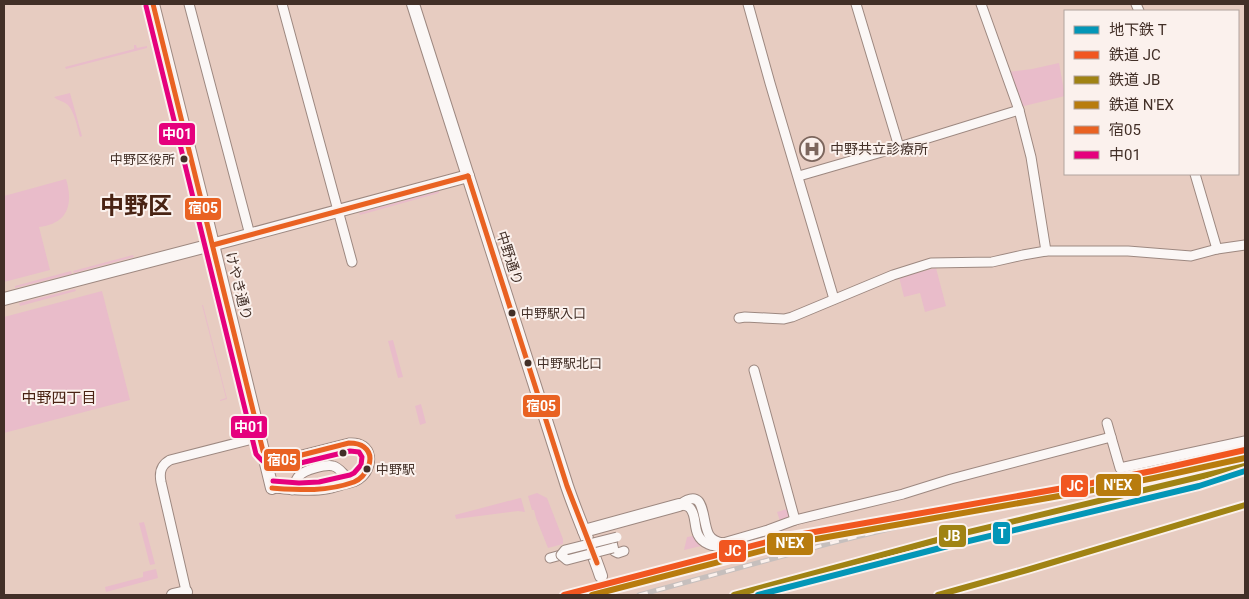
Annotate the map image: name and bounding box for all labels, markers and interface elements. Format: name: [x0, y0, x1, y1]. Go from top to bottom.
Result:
legend: [1064, 10, 1239, 175]
text: 地下鉄 T: [1109, 21, 1167, 39]
text: 鉄道 JC: [1109, 46, 1161, 64]
text: 鉄道 JB: [1109, 71, 1160, 89]
text: 鉄道 N'EX: [1109, 96, 1175, 114]
text: 宿05: [1109, 121, 1141, 139]
line badge: 中01: [158, 122, 196, 146]
text: 中01: [162, 126, 192, 142]
hospital icon: 中野共立診療所: [799, 136, 825, 162]
place label: 中野共立診療所: [830, 141, 928, 157]
text: 中01: [1109, 146, 1141, 164]
place label: 中野区役所: [110, 152, 175, 167]
marker: 中野区役所: [179, 154, 189, 164]
district label: 中野区: [100, 192, 172, 220]
line badge: 宿05: [184, 197, 222, 221]
text: 宿05: [188, 200, 218, 216]
street label: 中野通り: [494, 229, 526, 287]
street label: けやき通り: [223, 250, 255, 322]
place label: 中野駅入口: [521, 306, 586, 321]
marker: 中野駅入口: [507, 308, 517, 318]
place label: 中野駅北口: [537, 356, 602, 371]
marker: 中野駅北口: [523, 358, 533, 368]
district label: 中野四丁目: [21, 389, 97, 407]
line badge: 宿05: [522, 394, 561, 418]
text: 宿05: [526, 398, 556, 414]
line badge: 中01: [230, 415, 268, 439]
text: 中01: [234, 419, 264, 435]
line badge: 宿05: [263, 448, 301, 472]
unlabelled marker: [338, 448, 348, 458]
text: 宿05: [267, 452, 297, 468]
place label: 中野駅: [376, 462, 415, 477]
marker: 中野駅: [362, 464, 372, 474]
line badge: N'EX: [1095, 473, 1142, 497]
line badge: JC: [1060, 474, 1089, 498]
text: N'EX: [1104, 477, 1133, 493]
text: JC: [1067, 478, 1083, 494]
line badge: T: [992, 521, 1011, 545]
line badge: JB: [938, 524, 967, 548]
text: T: [998, 525, 1007, 541]
text: JB: [944, 528, 960, 544]
line badge: N'EX: [766, 532, 814, 556]
text: N'EX: [776, 535, 805, 551]
line badge: JC: [718, 539, 747, 563]
text: JC: [725, 543, 741, 559]

